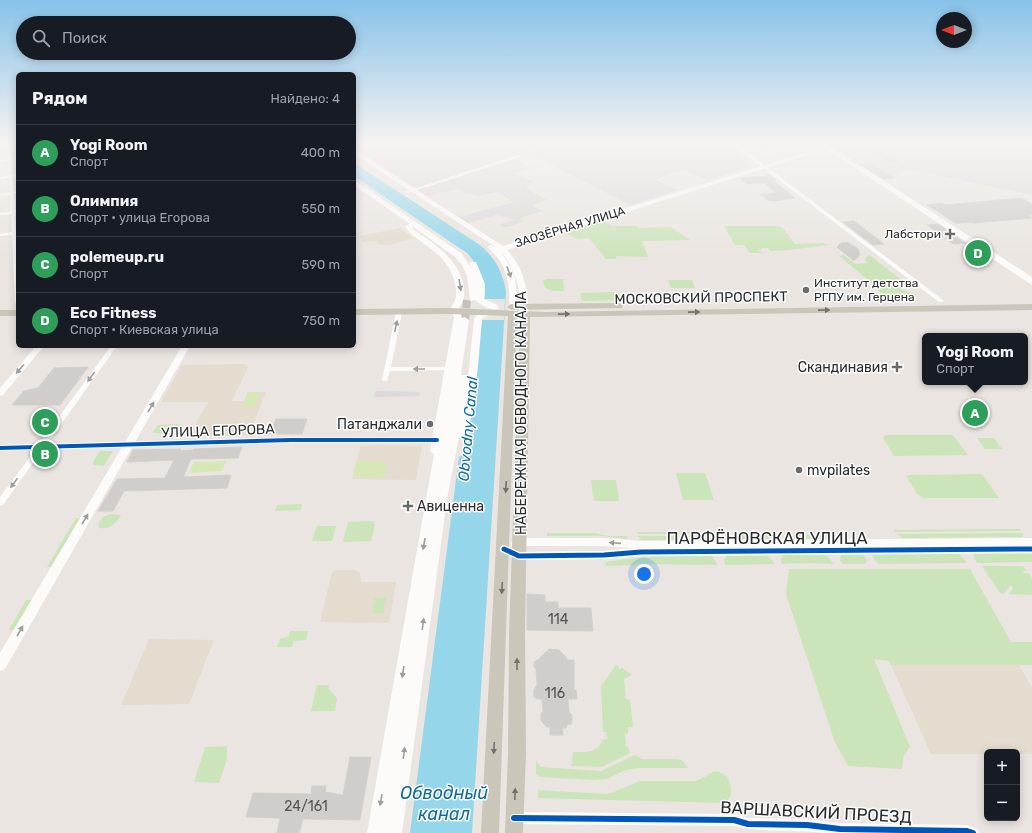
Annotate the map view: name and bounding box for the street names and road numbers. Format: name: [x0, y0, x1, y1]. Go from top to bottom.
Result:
street label: ЗАОЗЁРНАЯ УЛИЦА: [513, 204, 627, 250]
street label: МОСКОВСКИЙ ПРОСПЕКТ: [614, 287, 788, 308]
street label: НАБЕРЕЖНАЯ ОБВОДНОГО КАНАЛА: [513, 290, 530, 535]
street label: УЛИЦА ЕГОРОВА: [161, 421, 276, 441]
street label: ПАРФЁНОВСКАЯ УЛИЦА: [666, 528, 868, 548]
street label: ВАРШАВСКИЙ ПРОЕЗД: [720, 797, 912, 827]

